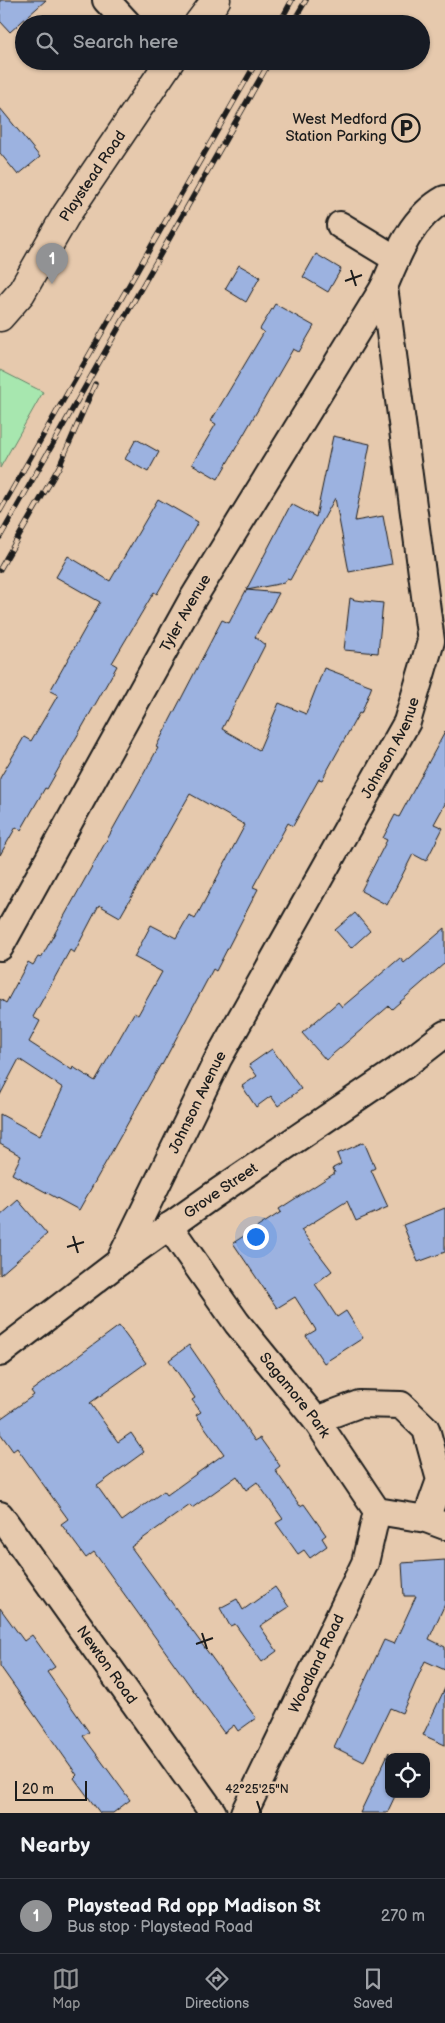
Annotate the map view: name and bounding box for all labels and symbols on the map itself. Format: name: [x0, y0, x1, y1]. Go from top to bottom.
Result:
place label: West Medford Station Parking: [285, 110, 387, 146]
parking icon: West Medford Station Parking: [391, 113, 421, 143]
street label: Playstead Road: [55, 127, 130, 225]
pin: 1: [36, 243, 68, 284]
street label: Tyler Avenue: [156, 570, 215, 655]
street label: Johnson Avenue: [357, 695, 423, 802]
street label: Johnson Avenue: [164, 1047, 230, 1156]
street label: Grove Street: [180, 1158, 262, 1223]
your location: [243, 1224, 269, 1250]
street label: Sagamore Park: [255, 1348, 335, 1442]
street label: Woodland Road: [284, 1611, 348, 1716]
street label: Newton Road: [73, 1622, 141, 1708]
scale bar: [15, 1778, 88, 1801]
text: 42°25'25"N: [225, 1782, 289, 1797]

